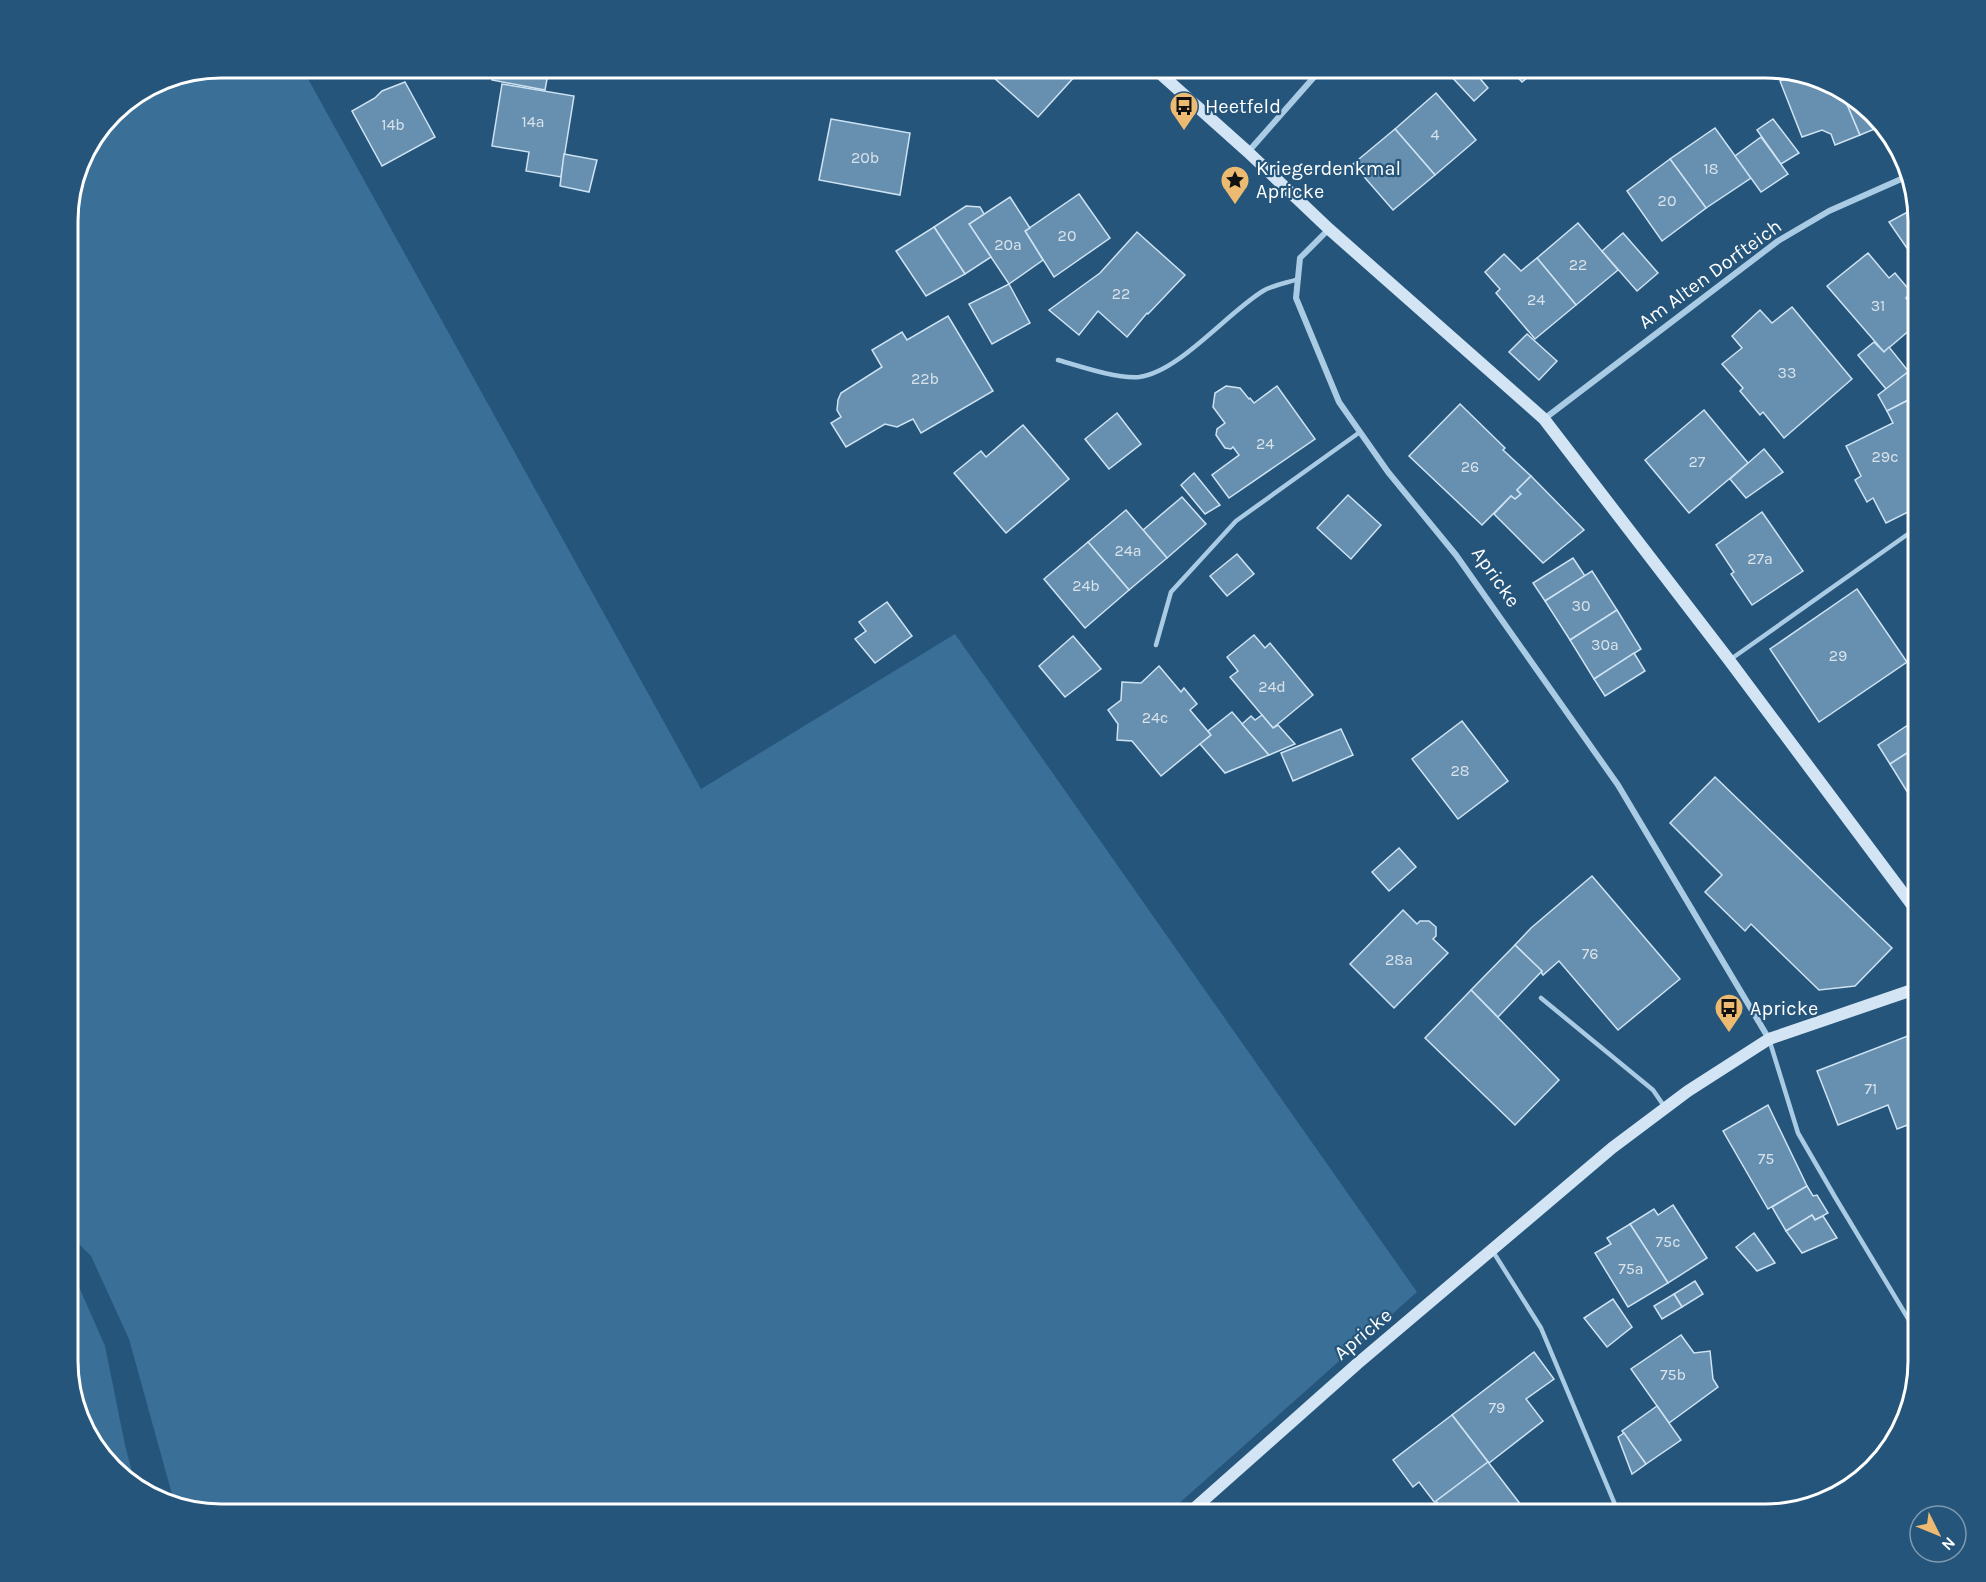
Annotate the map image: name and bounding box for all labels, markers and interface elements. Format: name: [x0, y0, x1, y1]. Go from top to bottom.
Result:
bus stop icon: Heetfeld: [1168, 90, 1200, 132]
place label: Heetfeld: [1205, 95, 1281, 118]
house number: 14a: [521, 112, 545, 131]
house number: 14b: [381, 115, 405, 134]
house number: 4: [1431, 125, 1440, 144]
house number: 20b: [851, 148, 879, 167]
place label: Kriegerdenkmal Apricke: [1256, 157, 1401, 203]
house number: 18: [1703, 159, 1719, 178]
place icon: Kriegerdenkmal Apricke: [1219, 164, 1251, 206]
house number: 20: [1658, 191, 1676, 210]
street label: Am Alten Dorfteich: [1634, 214, 1786, 334]
house number: 20: [1058, 226, 1076, 245]
house number: 20a: [994, 235, 1022, 254]
house number: 22: [1569, 255, 1587, 274]
house number: 22: [1112, 284, 1130, 303]
house number: 24: [1527, 290, 1545, 309]
house number: 31: [1871, 296, 1885, 315]
house number: 33: [1778, 363, 1796, 382]
house number: 22b: [911, 369, 939, 388]
house number: 24: [1256, 434, 1274, 453]
house number: 29c: [1872, 447, 1898, 466]
house number: 27: [1689, 452, 1706, 471]
house number: 26: [1461, 457, 1479, 476]
house number: 24a: [1114, 541, 1142, 560]
street label: Apricke: [1467, 542, 1525, 612]
house number: 27a: [1747, 549, 1773, 568]
house number: 24b: [1072, 576, 1100, 595]
house number: 30: [1572, 596, 1590, 615]
house number: 30a: [1591, 635, 1619, 654]
house number: 29: [1829, 646, 1847, 665]
house number: 24d: [1258, 677, 1286, 696]
house number: 24c: [1142, 708, 1168, 727]
house number: 28: [1450, 761, 1470, 780]
house number: 76: [1582, 944, 1598, 963]
house number: 28a: [1385, 950, 1413, 969]
bus stop icon: Apricke: [1713, 992, 1745, 1034]
place label: Apricke: [1750, 997, 1818, 1020]
house number: 71: [1865, 1079, 1877, 1098]
house number: 75: [1758, 1149, 1774, 1168]
house number: 75c: [1656, 1232, 1680, 1251]
house number: 75a: [1618, 1259, 1644, 1278]
street label: Apricke: [1329, 1303, 1397, 1365]
house number: 75b: [1660, 1365, 1686, 1384]
house number: 79: [1489, 1398, 1505, 1417]
north arrow: [1908, 1504, 1968, 1564]
text: N: [1938, 1533, 1959, 1555]

